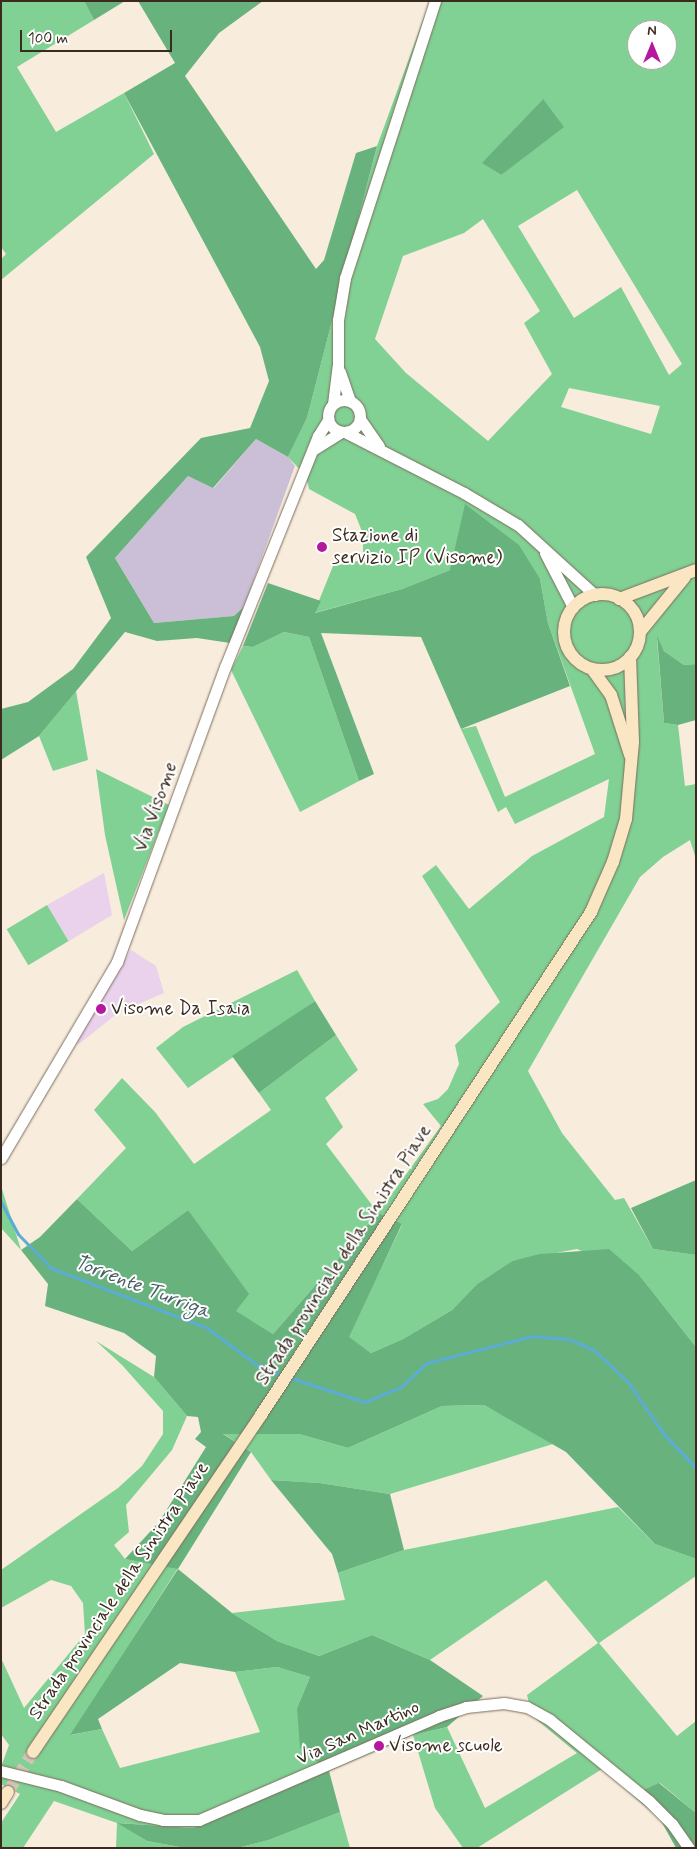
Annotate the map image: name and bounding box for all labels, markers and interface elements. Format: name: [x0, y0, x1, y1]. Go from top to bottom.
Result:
scale bar: [22, 20, 175, 52]
north arrow: [627, 20, 677, 70]
text: N: [647, 22, 657, 40]
text: 100 m: [28, 29, 68, 49]
place label: Stazione di servizio IP (Visome): [332, 525, 501, 569]
marker: Stazione di servizio IP (Visome): [316, 541, 328, 553]
street label: Via Visome: [129, 759, 183, 855]
place label: Visome Da Isaia: [111, 998, 249, 1020]
marker: Visome Da Isaia: [95, 1003, 107, 1015]
street label: Strada provinciale della Sinistra Piave: [253, 1124, 435, 1386]
water label: Torrente Turriga: [73, 1251, 211, 1323]
street label: Strada provinciale della Sinistra Piave: [26, 1461, 212, 1721]
street label: Via San Martino: [293, 1696, 423, 1770]
place label: Visome scuole: [389, 1735, 503, 1757]
marker: Visome scuole: [373, 1740, 385, 1752]

